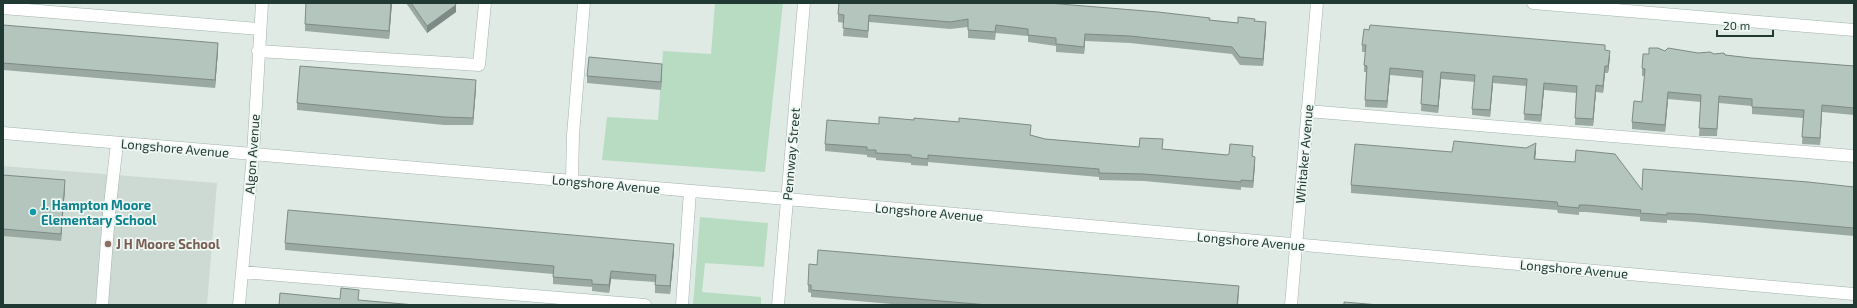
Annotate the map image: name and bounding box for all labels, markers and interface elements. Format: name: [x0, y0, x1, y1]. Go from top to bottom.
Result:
scale bar: [1717, 12, 1773, 38]
text: 20 m: [1723, 18, 1750, 32]
street label: Whitaker Avenue: [1292, 104, 1316, 204]
street label: Pennway Street: [779, 107, 803, 201]
street label: Algon Avenue: [241, 113, 263, 195]
street label: Longshore Avenue: [120, 135, 230, 161]
street label: Longshore Avenue: [551, 171, 661, 197]
place label: J. Hampton Moore Elementary School: [41, 197, 157, 228]
street label: Longshore Avenue: [874, 199, 984, 225]
marker: J. Hampton Moore Elementary School: [28, 207, 38, 217]
street label: Longshore Avenue: [1196, 228, 1306, 254]
place label: J H Moore School: [116, 236, 221, 252]
marker: J H Moore School: [103, 239, 113, 249]
street label: Longshore Avenue: [1519, 256, 1629, 282]

